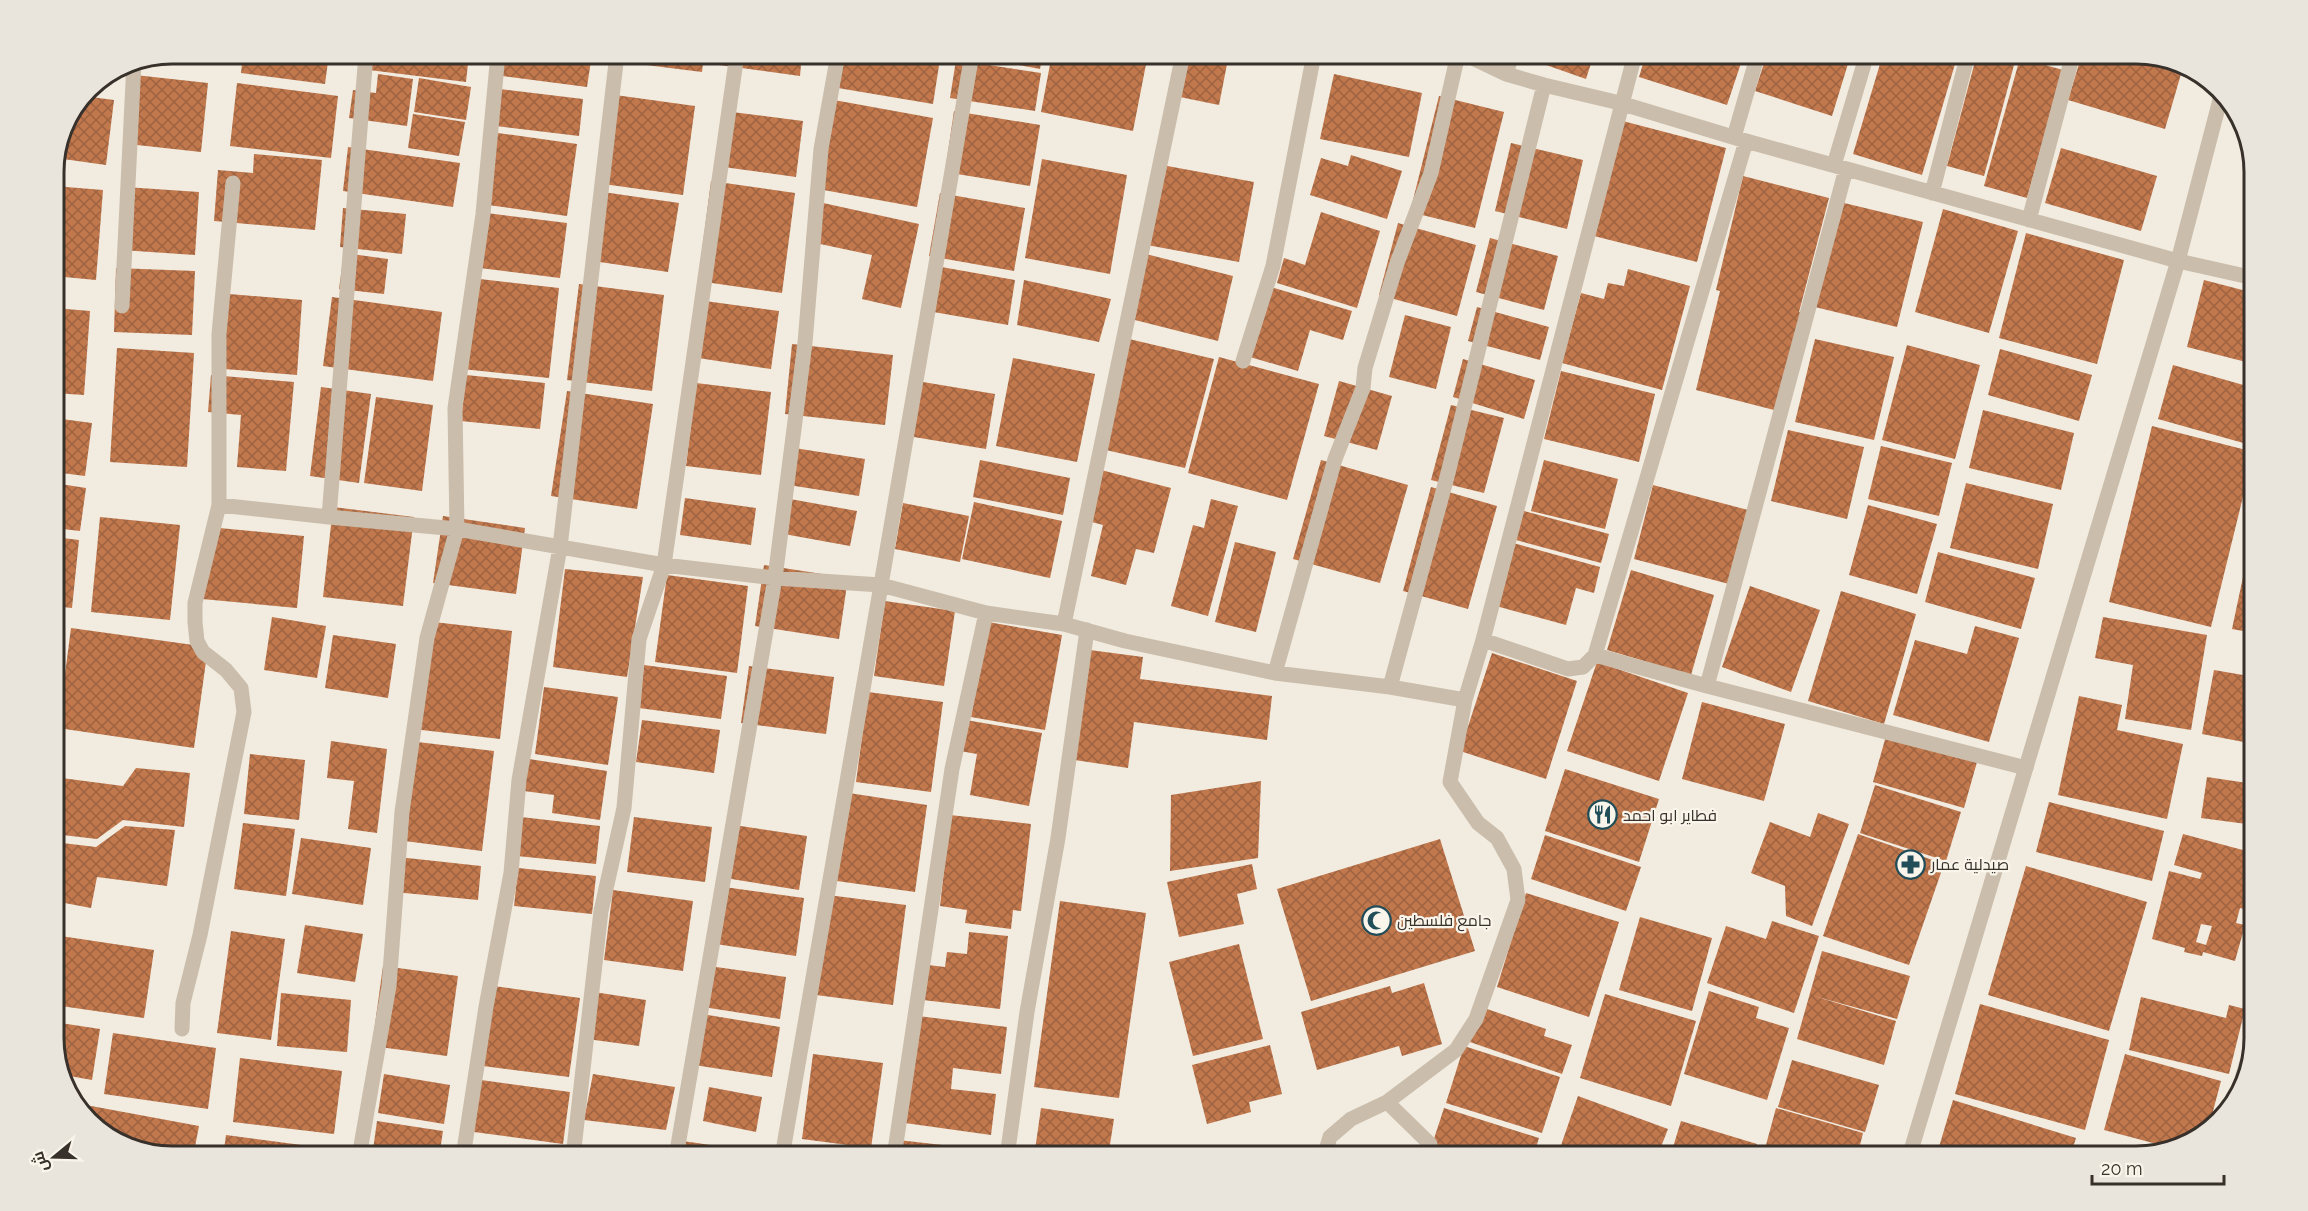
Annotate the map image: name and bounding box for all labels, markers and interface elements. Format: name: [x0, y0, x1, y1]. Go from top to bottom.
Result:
restaurant icon: فطاير ابو احمد: [1586, 799, 1618, 831]
place label: فطاير ابو احمد: [1623, 806, 1717, 825]
pharmacy icon: صيدلية عمار: [1894, 848, 1926, 880]
place label: صيدلية عمار: [1930, 855, 2009, 874]
mosque icon: جامع فلسطين: [1360, 904, 1392, 936]
place label: جامع فلسطين: [1397, 911, 1491, 932]
north arrow: [24, 1127, 84, 1187]
scale bar: [2092, 1148, 2224, 1186]
text: ش: [28, 1149, 53, 1175]
text: 20 m: [2101, 1158, 2143, 1179]

